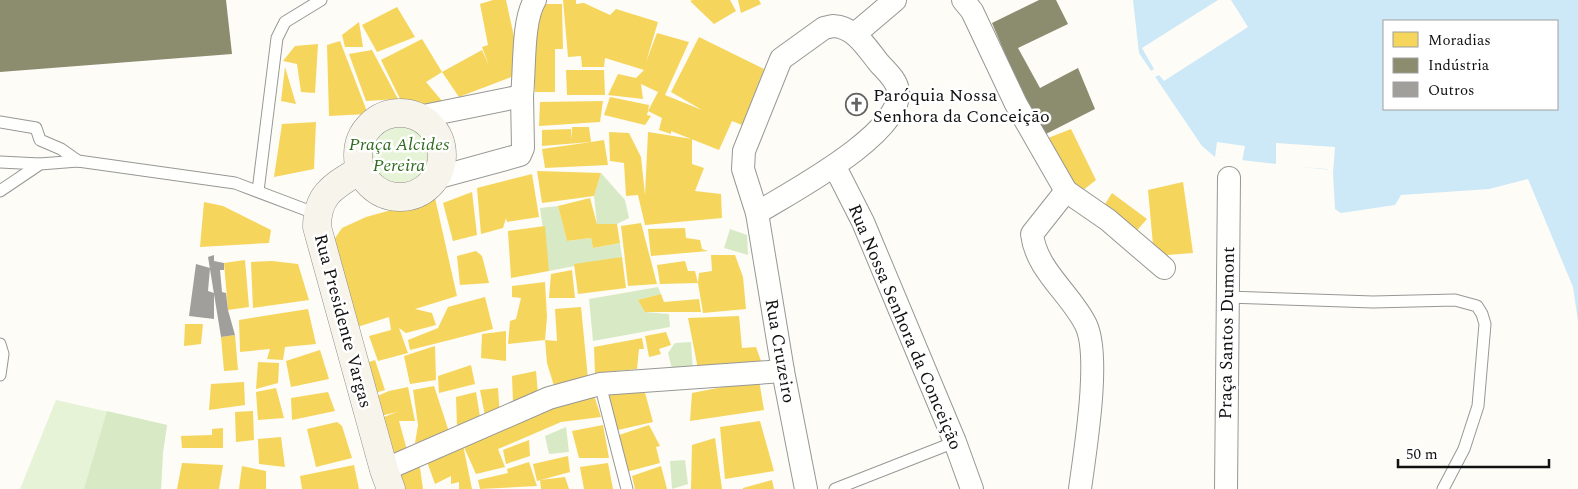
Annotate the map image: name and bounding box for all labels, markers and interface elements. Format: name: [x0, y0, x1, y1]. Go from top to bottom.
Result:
legend: [1383, 20, 1558, 110]
text: Moradias: [1428, 29, 1491, 52]
text: Indústria: [1428, 54, 1490, 77]
text: Outros: [1428, 79, 1475, 102]
place label: Paróquia Nossa Senhora da Conceição: [873, 82, 1050, 130]
church icon: Paróquia Nossa Senhora da Conceição: [845, 93, 869, 117]
park label: Praça Alcides Pereira: [349, 131, 450, 179]
street label: Rua Nossa Senhora da Conceição: [841, 200, 969, 454]
street label: Rua Presidente Vargas: [307, 231, 379, 411]
street label: Praça Santos Dumont: [1212, 246, 1242, 420]
street label: Rua Cruzeiro: [758, 297, 802, 405]
scale bar: [1398, 436, 1549, 468]
text: 50 m: [1406, 443, 1438, 466]

